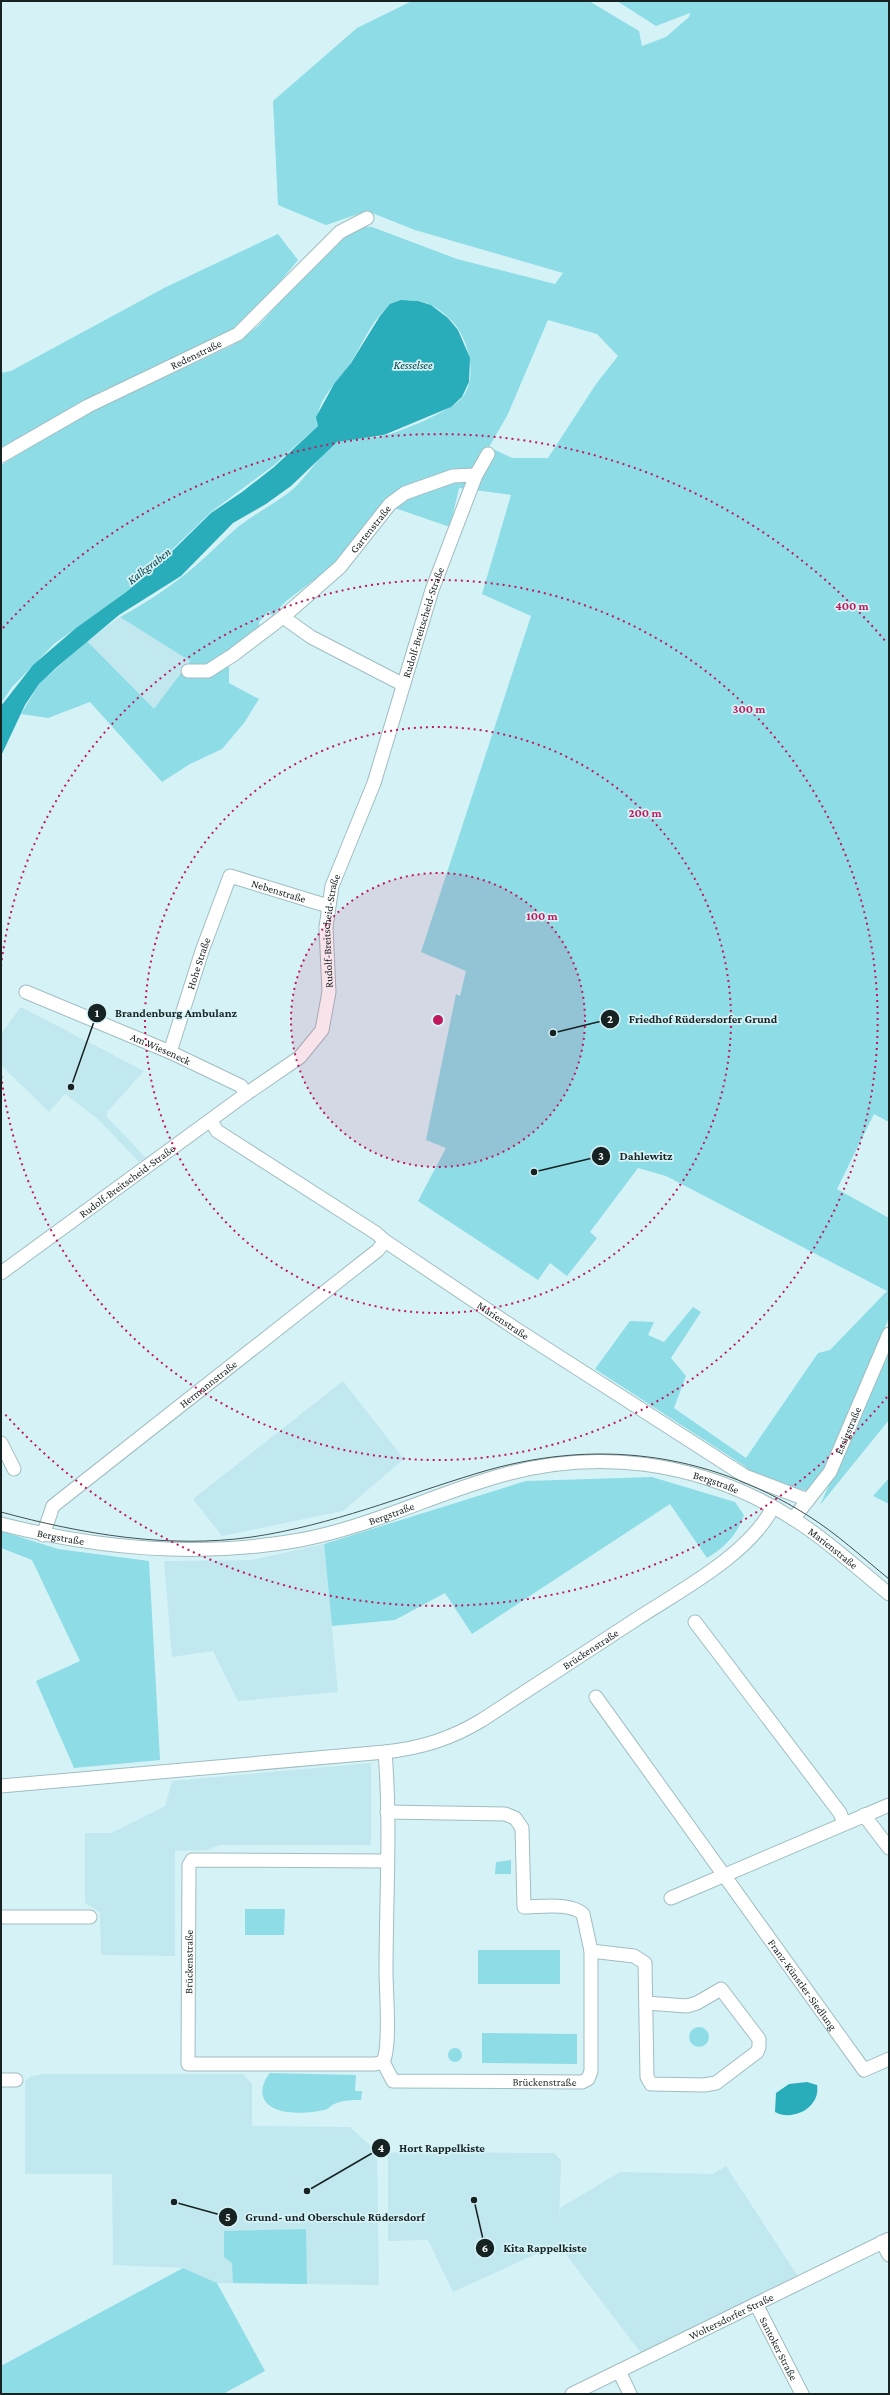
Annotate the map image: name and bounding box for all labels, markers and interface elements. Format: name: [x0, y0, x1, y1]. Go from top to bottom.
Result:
street label: Redenstraße: [168, 337, 223, 372]
water label: Kesselsee: [394, 358, 433, 372]
street label: Gartenstraße: [348, 502, 393, 555]
water label: Kalkgraben: [124, 545, 174, 587]
street label: Rudolf-Breitscheid-Straße: [400, 565, 446, 679]
text: 400 m: [835, 599, 870, 613]
text: 300 m: [733, 702, 766, 716]
text: 200 m: [628, 806, 662, 820]
street label: Rudolf-Breitscheid-Straße: [320, 872, 342, 988]
street label: Nebenstraße: [250, 877, 308, 905]
text: 100 m: [526, 909, 559, 923]
street label: Hohe Straße: [184, 936, 213, 991]
callout: Brandenburg Ambulanz: [87, 1001, 245, 1025]
text: 1: [95, 1006, 100, 1020]
text: Brandenburg Ambulanz: [115, 1006, 238, 1020]
callout: Friedhof Rüdersdorfer Grund: [600, 1007, 785, 1031]
text: 2: [607, 1012, 613, 1026]
text: Friedhof Rüdersdorfer Grund: [629, 1012, 778, 1026]
centre of rings: [431, 1013, 445, 1027]
street label: Am Wieseneck: [129, 1030, 193, 1067]
street label: Rudolf-Breitscheid-Straße: [77, 1142, 177, 1220]
callout: Dahlewitz: [591, 1144, 680, 1168]
text: 3: [598, 1149, 604, 1163]
text: Dahlewitz: [620, 1149, 673, 1163]
street label: Marienstraße: [475, 1299, 531, 1342]
street label: Hermannstraße: [177, 1358, 239, 1410]
street label: Essigstraße: [832, 1405, 863, 1456]
street label: Bergstraße: [692, 1469, 741, 1496]
street label: Bergstraße: [367, 1500, 416, 1527]
street label: Marienstraße: [806, 1525, 860, 1571]
street label: Bergstraße: [36, 1527, 85, 1547]
street label: Brückenstraße: [560, 1626, 621, 1672]
street label: Brückenstraße: [182, 1930, 195, 1994]
street label: Franz-Künstler-Siedlung: [766, 1937, 840, 2033]
street label: Brückenstraße: [512, 2076, 577, 2088]
callout: Hort Rappelkiste: [371, 2136, 493, 2160]
text: 4: [378, 2141, 385, 2155]
text: Hort Rappelkiste: [399, 2141, 485, 2155]
callout: Grund- und Oberschule Rüdersdorf: [218, 2205, 433, 2229]
text: 5: [225, 2210, 231, 2224]
text: Grund- und Oberschule Rüdersdorf: [245, 2210, 426, 2224]
callout: Kita Rappelkiste: [475, 2236, 595, 2260]
text: 6: [482, 2241, 488, 2255]
text: Kita Rappelkiste: [503, 2241, 587, 2255]
street label: Woltersdorfer Straße: [687, 2291, 775, 2342]
street label: Santoker Straße: [758, 2315, 800, 2382]

